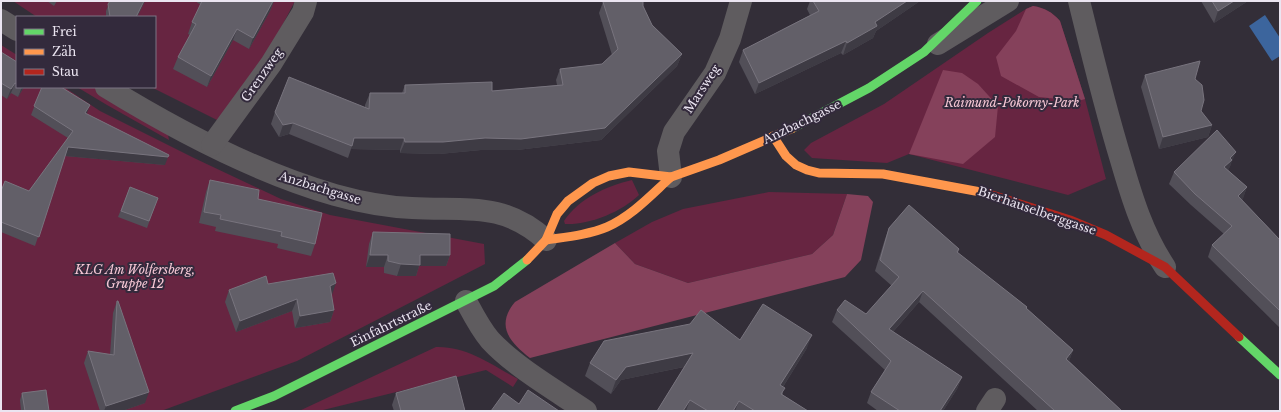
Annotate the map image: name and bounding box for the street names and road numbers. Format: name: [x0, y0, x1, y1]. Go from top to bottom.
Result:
street label: Grenzweg: [238, 44, 286, 104]
street label: Marsweg: [680, 61, 723, 116]
street label: Anzbachgasse: [759, 96, 843, 147]
street label: Anzbachgasse: [276, 168, 363, 207]
street label: Bierhäuselberggasse: [976, 183, 1098, 238]
street label: Einfahrtstraße: [348, 297, 434, 350]

